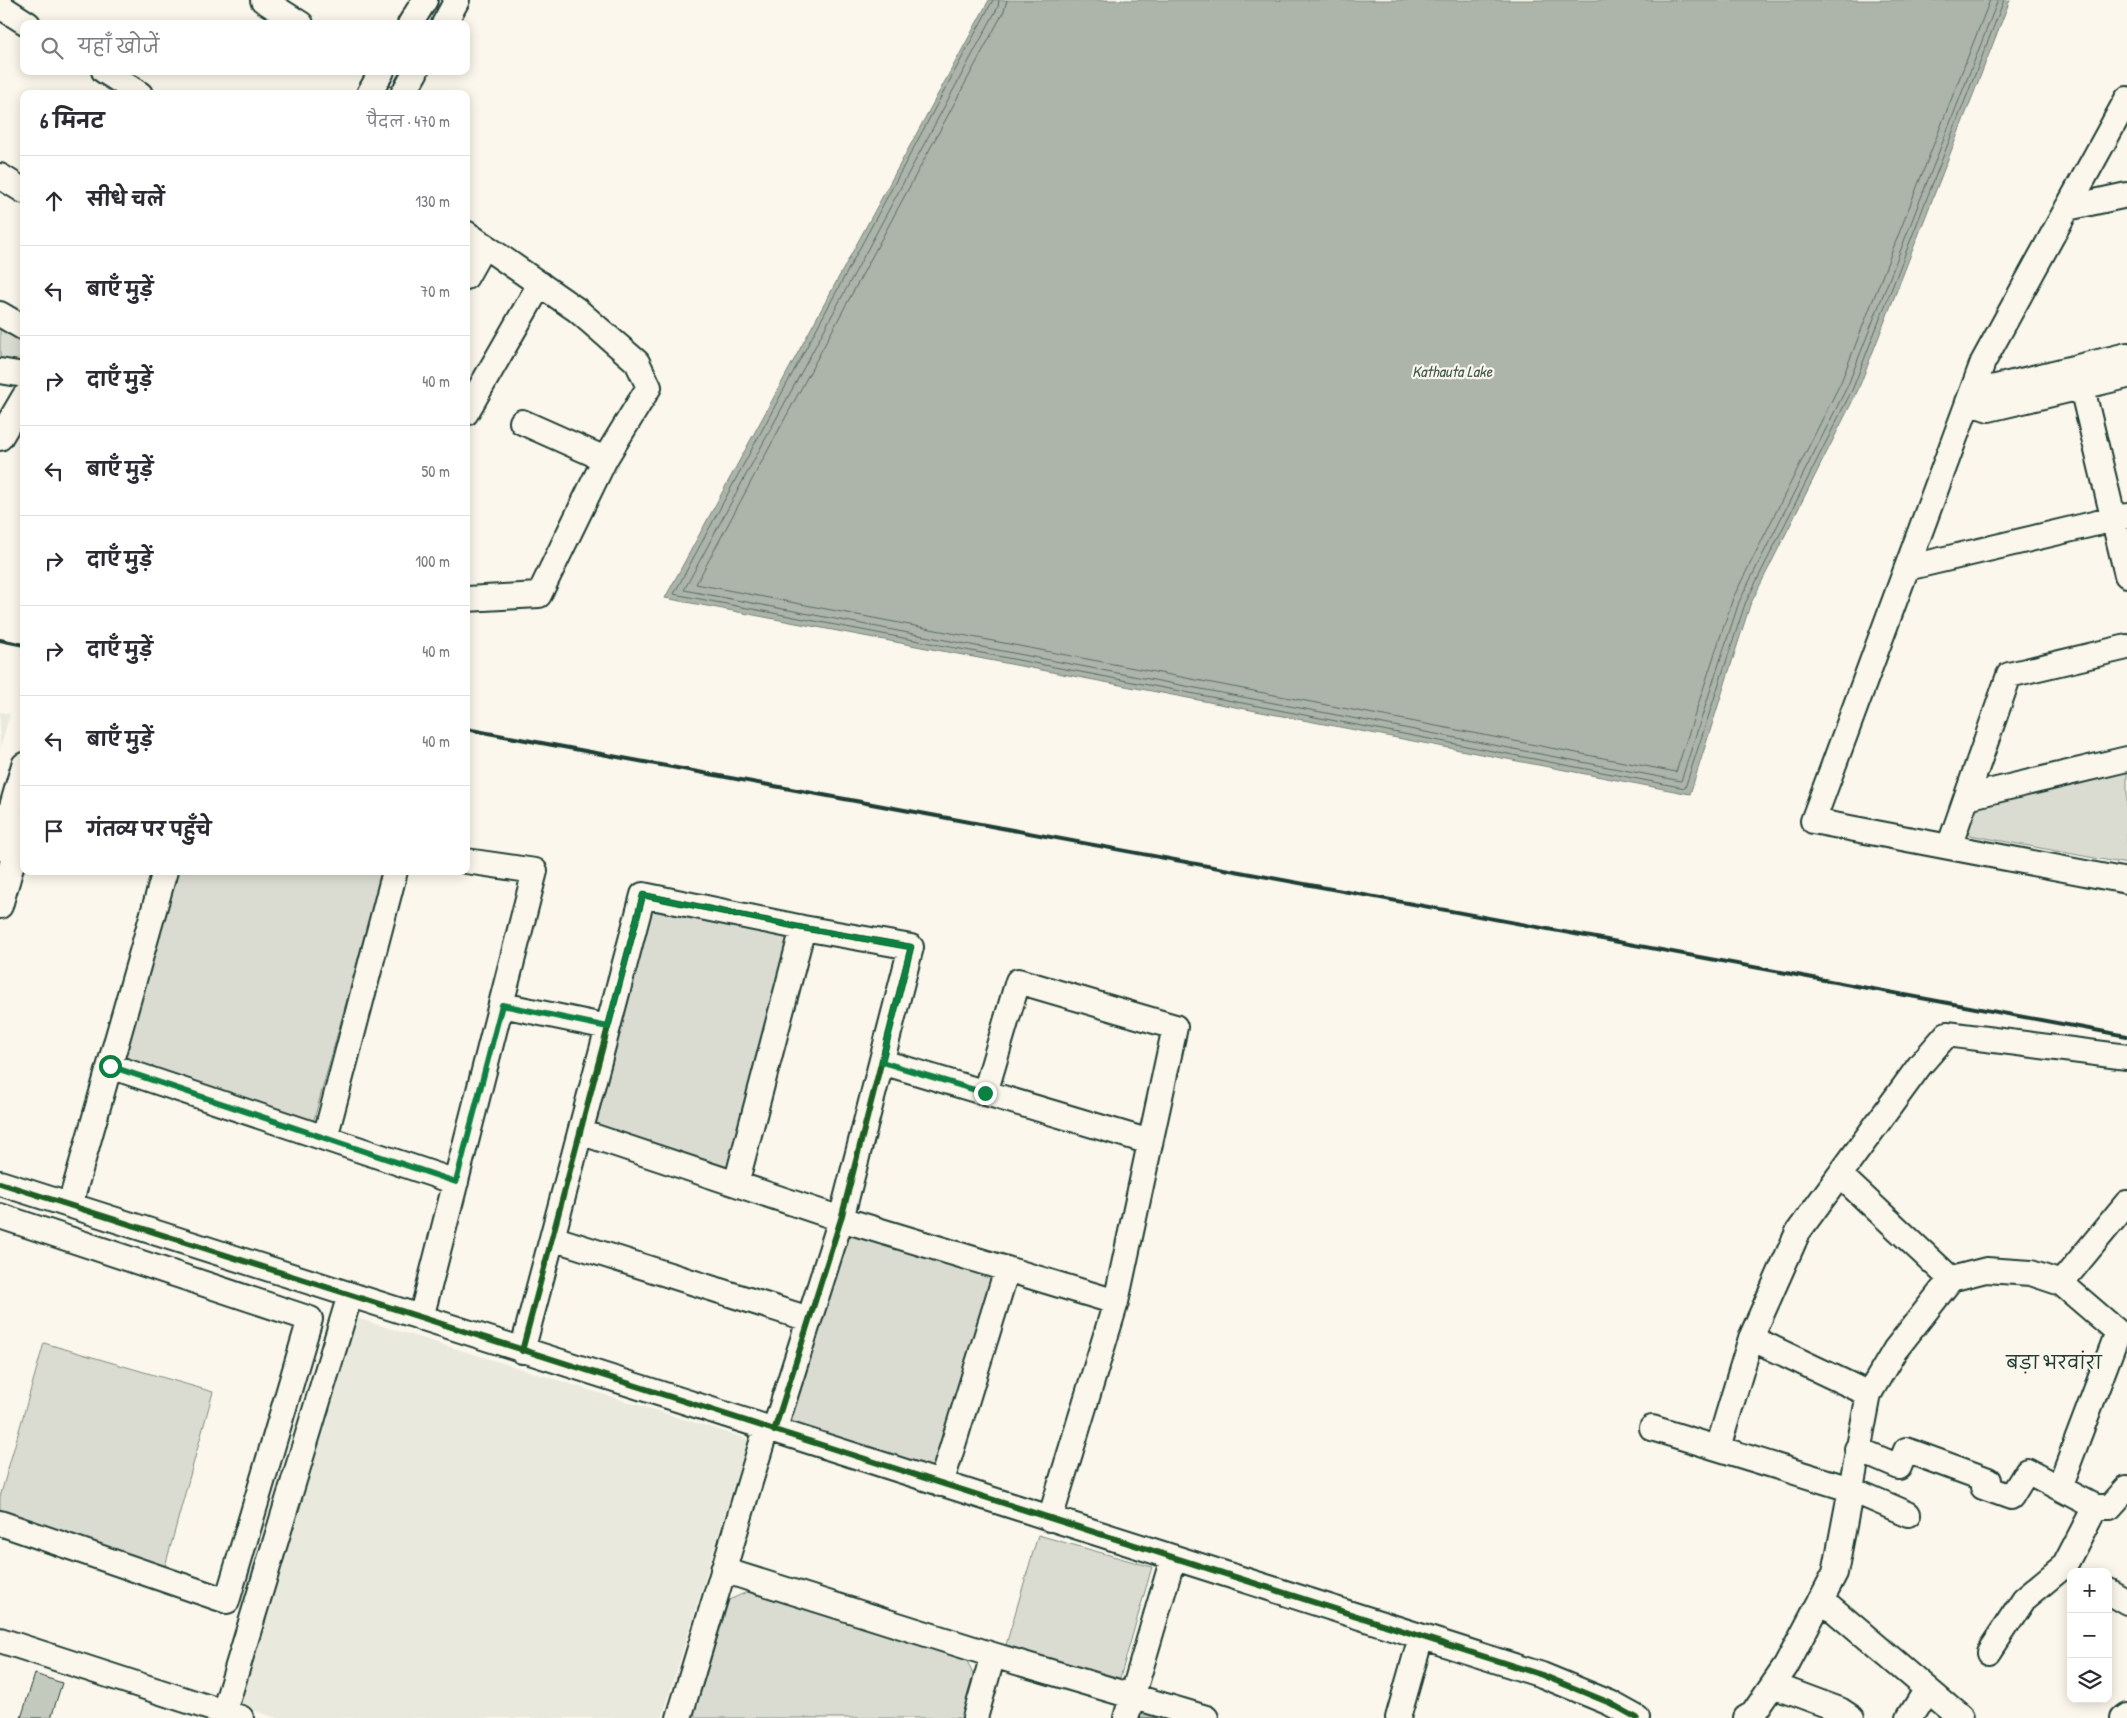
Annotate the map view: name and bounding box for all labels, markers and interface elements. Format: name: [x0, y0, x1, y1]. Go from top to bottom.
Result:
search box: [20, 20, 470, 75]
text: यहाँ खोजें: [78, 33, 159, 59]
icon: search: [38, 34, 66, 62]
text: 6 मिनट: [40, 106, 104, 135]
text: पैदल · 470 m: [367, 110, 450, 132]
text: सीधे चलें: [87, 186, 164, 212]
icon: ahead: [40, 187, 68, 215]
text: 130 m: [415, 190, 450, 212]
text: बाएँ मुड़ें: [87, 276, 153, 302]
icon: left: [40, 277, 68, 305]
text: 70 m: [420, 280, 450, 302]
water label: Kathauta Lake: [1412, 360, 1493, 382]
text: दाएँ मुड़ें: [87, 366, 153, 392]
icon: right: [40, 367, 68, 395]
text: 40 m: [422, 370, 450, 392]
text: बाएँ मुड़ें: [87, 456, 153, 482]
icon: left: [40, 457, 68, 485]
text: 50 m: [422, 460, 450, 482]
text: दाएँ मुड़ें: [87, 546, 153, 572]
icon: right: [40, 547, 68, 575]
text: 100 m: [415, 550, 450, 572]
text: दाएँ मुड़ें: [87, 636, 153, 662]
icon: right: [40, 637, 68, 665]
text: 40 m: [422, 640, 450, 662]
text: बाएँ मुड़ें: [87, 726, 153, 752]
icon: left: [40, 727, 68, 755]
text: 40 m: [422, 730, 450, 752]
text: गंतव्य पर पहुँचे: [87, 816, 211, 842]
icon: arrive: [40, 817, 68, 845]
route start: [99, 1055, 122, 1078]
route end: [974, 1082, 997, 1105]
district label: बड़ा भरवांरा: [2005, 1350, 2104, 1375]
map controls: [2067, 1568, 2112, 1703]
button: +: [2067, 1568, 2112, 1613]
button: −: [2067, 1613, 2112, 1658]
button: layers: [2067, 1658, 2112, 1703]

